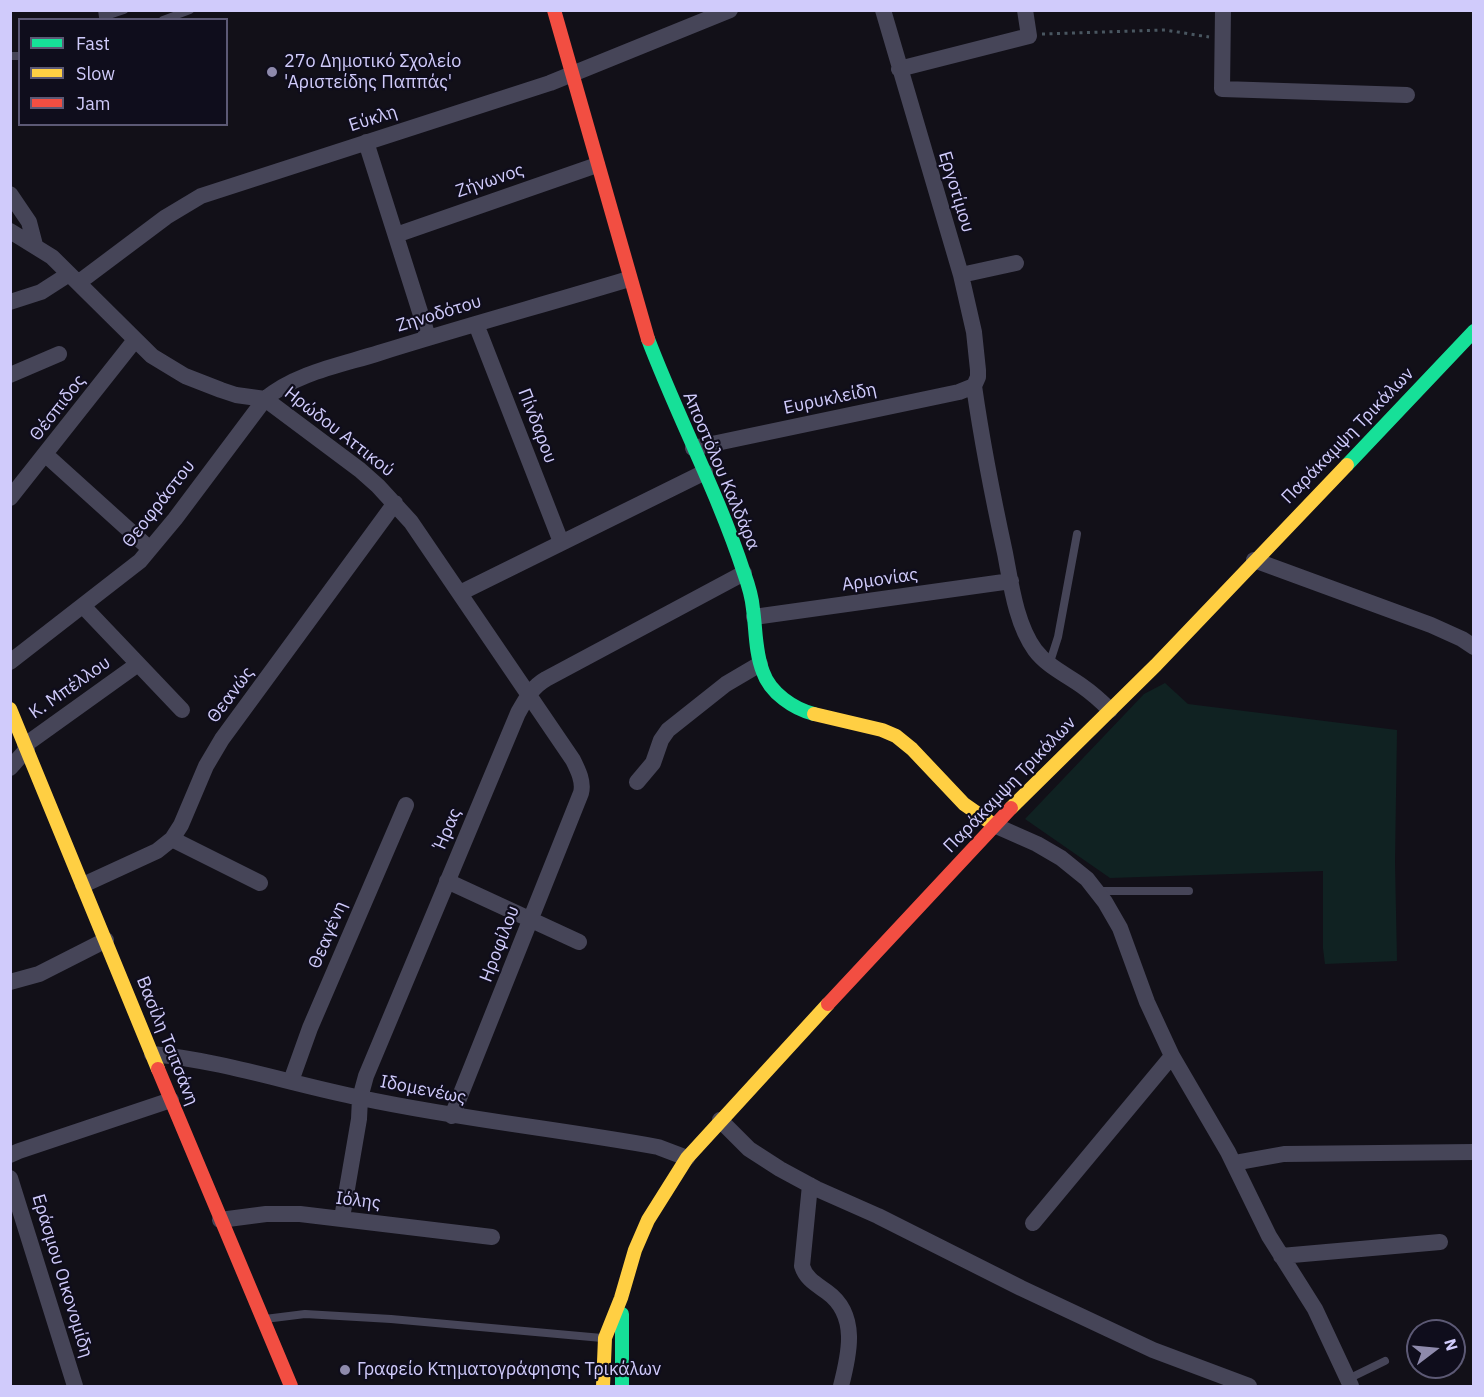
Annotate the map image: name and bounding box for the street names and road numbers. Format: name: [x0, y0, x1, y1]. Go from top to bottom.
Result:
street label: Εύκλη: [346, 101, 400, 137]
street label: Εργοτίμου: [933, 149, 979, 235]
street label: Ζήνωνος: [453, 159, 527, 203]
street label: Ζηνοδότου: [394, 291, 484, 337]
street label: Παράκαμψη Τρικάλων: [1277, 363, 1419, 509]
street label: Θέσπιδος: [25, 371, 91, 445]
street label: Ευρυκλείδη: [782, 379, 878, 419]
street label: Ηρώδου Αττικού: [280, 382, 398, 482]
street label: Πίνδαρου: [513, 385, 561, 467]
street label: Αποστόλου Καλδάρα: [678, 389, 764, 553]
street label: Θεοφράστου: [118, 456, 200, 552]
street label: Αρμονίας: [841, 564, 919, 596]
street label: Κ. Μπέλλου: [25, 652, 115, 724]
street label: Θεανώς: [203, 663, 259, 727]
street label: Παράκαμψη Τρικάλων: [939, 712, 1081, 858]
street label: Ήρας: [430, 805, 466, 853]
street label: Θεαγένη: [304, 898, 352, 972]
street label: Ηροφίλου: [476, 903, 524, 985]
street label: Βασίλη Τσιτσάνη: [131, 973, 203, 1109]
street label: Ιδομενέως: [378, 1071, 468, 1109]
street label: Ιόλης: [334, 1188, 382, 1214]
street label: Εράσμου Οικονομίδη: [27, 1192, 97, 1360]

